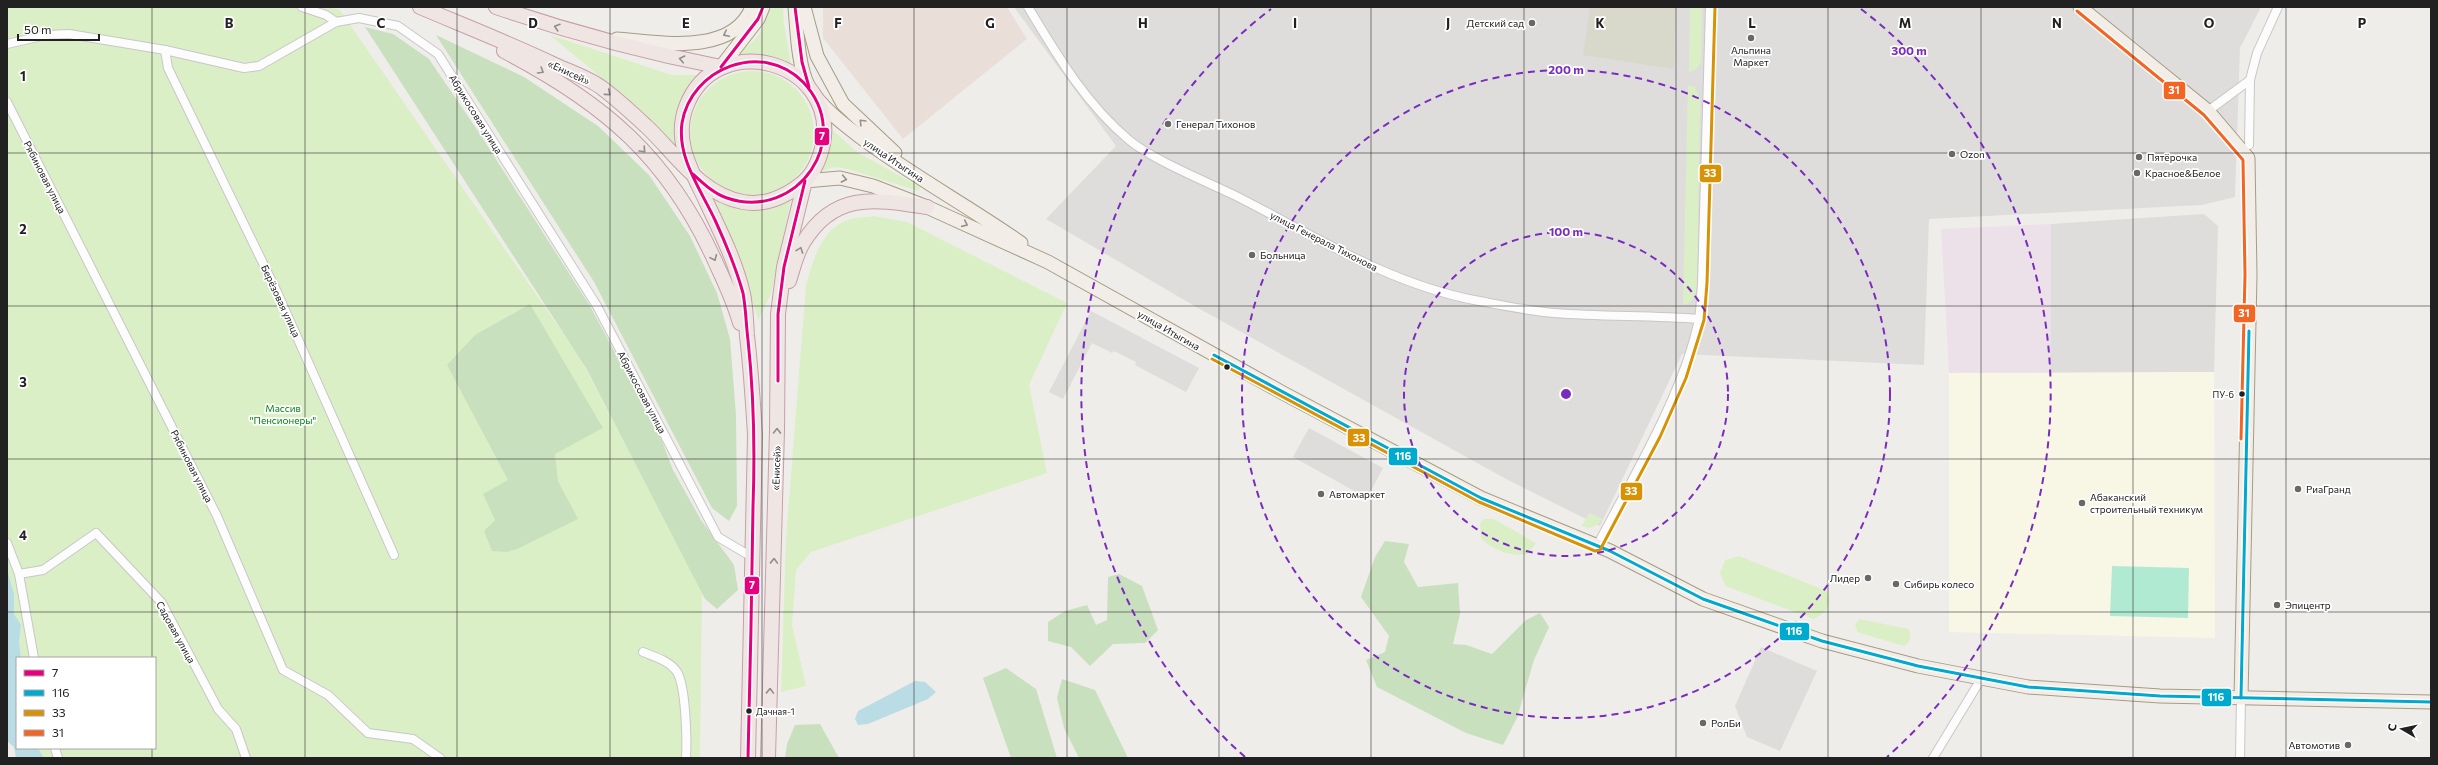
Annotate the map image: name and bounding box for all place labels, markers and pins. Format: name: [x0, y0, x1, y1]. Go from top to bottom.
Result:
place label: Детский сад: [1467, 17, 1524, 29]
marker: Детский сад: [1527, 18, 1537, 28]
marker: Альпина Маркет: [1746, 33, 1756, 43]
place label: Альпина Маркет: [1731, 44, 1771, 68]
place label: Генерал Тихонов: [1176, 118, 1255, 130]
marker: Генерал Тихонов: [1163, 119, 1173, 129]
place label: Ozon: [1960, 148, 1985, 160]
marker: Ozon: [1947, 149, 1957, 159]
place label: Пятёрочка: [2147, 151, 2197, 163]
marker: Пятёрочка: [2134, 152, 2144, 162]
place label: Красное&Белое: [2145, 167, 2221, 179]
marker: Красное&Белое: [2132, 168, 2142, 178]
place label: Больница: [1260, 249, 1306, 261]
marker: Больница: [1247, 250, 1257, 260]
unlabelled marker: [1222, 362, 1232, 372]
centre of rings: [1559, 387, 1573, 401]
place label: ПУ-6: [2213, 389, 2234, 400]
marker: ПУ-6: [2237, 389, 2247, 399]
place label: РиаГранд: [2306, 483, 2351, 495]
marker: РиаГранд: [2293, 484, 2303, 494]
place label: Автомаркет: [1329, 488, 1385, 500]
marker: Автомаркет: [1316, 489, 1326, 499]
place label: Абаканский строительный техникум: [2090, 491, 2203, 515]
marker: Абаканский строительный техникум: [2077, 498, 2087, 508]
place label: Лидер: [1830, 572, 1860, 584]
marker: Лидер: [1863, 573, 1873, 583]
place label: Сибирь колесо: [1904, 578, 1974, 590]
marker: Сибирь колесо: [1891, 579, 1901, 589]
place label: Эпицентр: [2285, 599, 2331, 611]
marker: Эпицентр: [2272, 600, 2282, 610]
marker: Дачная-1: [744, 706, 754, 716]
place label: Дачная-1: [756, 706, 795, 717]
place label: РолБи: [1711, 717, 1741, 729]
marker: РолБи: [1698, 718, 1708, 728]
place label: Автомотив: [2288, 739, 2340, 751]
marker: Автомотив: [2343, 740, 2353, 750]

